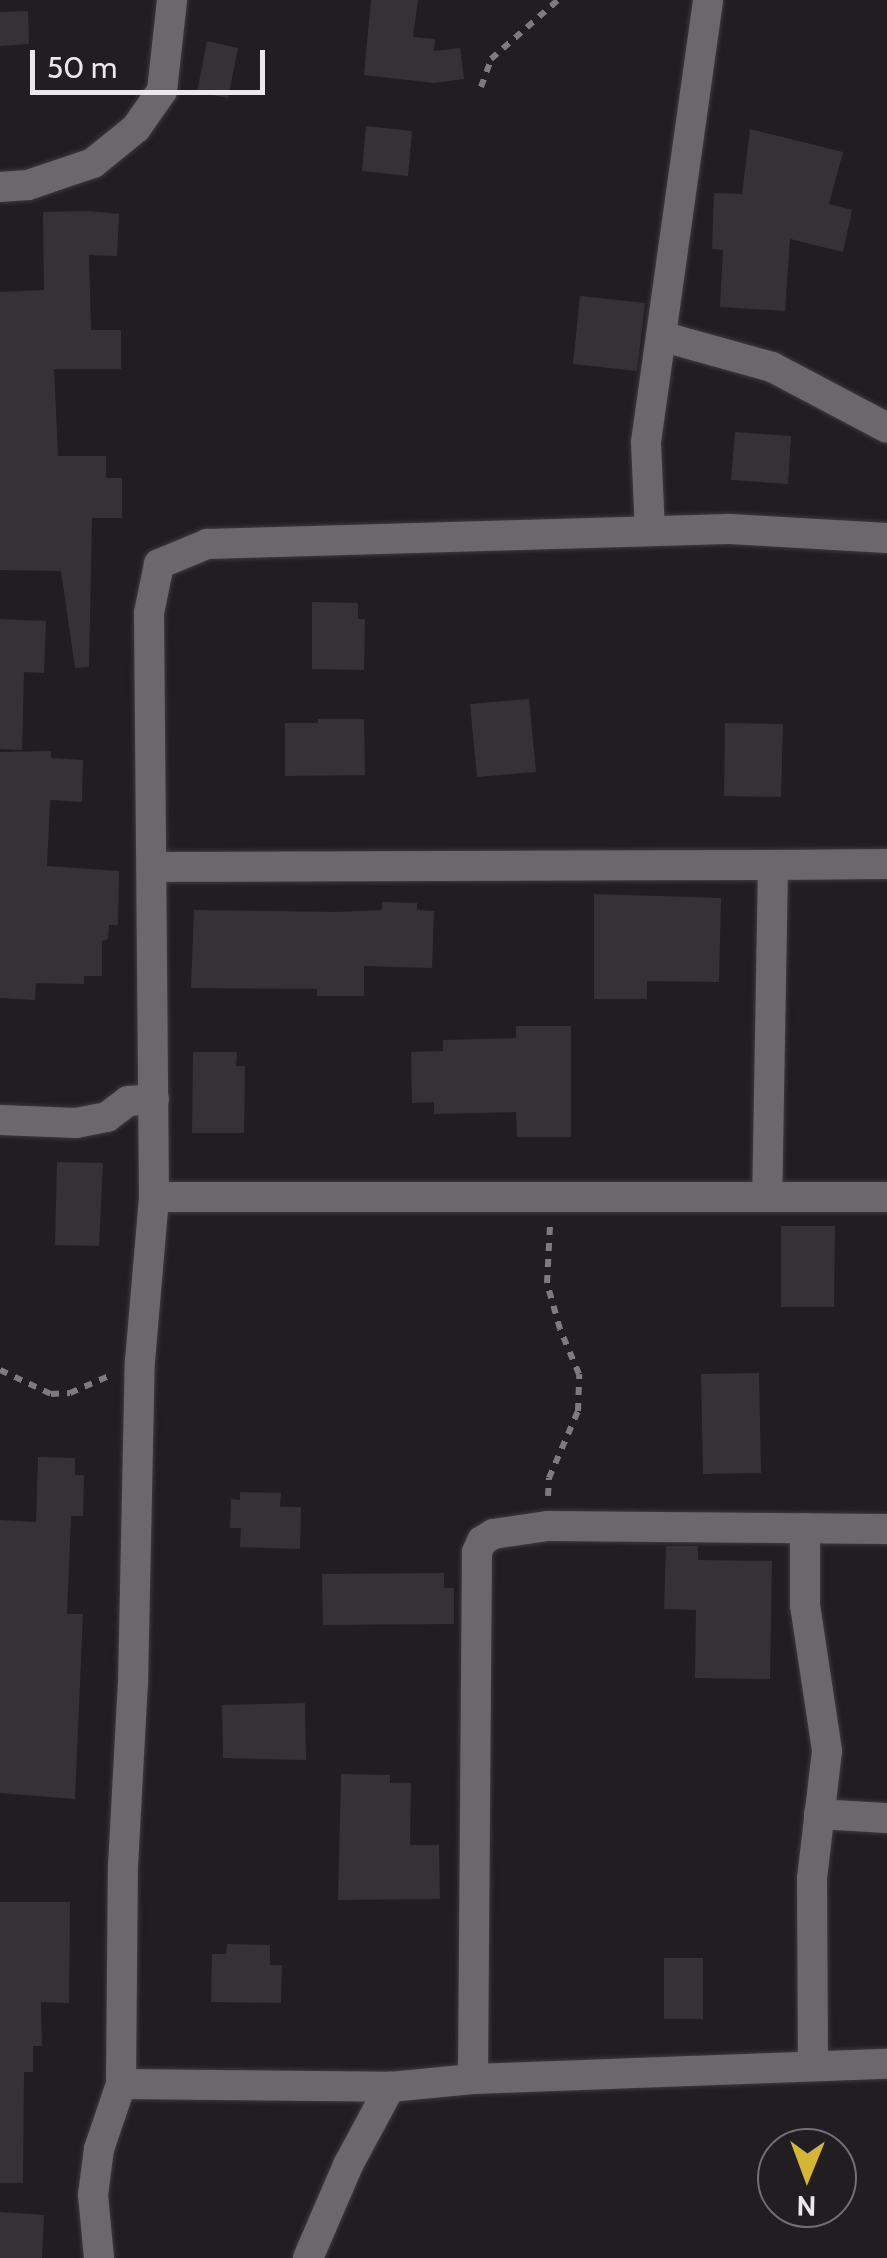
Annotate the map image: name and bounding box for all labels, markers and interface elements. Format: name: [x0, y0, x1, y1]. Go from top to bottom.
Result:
scale bar: [35, 30, 270, 92]
text: 50 m: [47, 49, 117, 86]
north arrow: [757, 2128, 857, 2228]
text: N: [796, 2189, 817, 2223]

